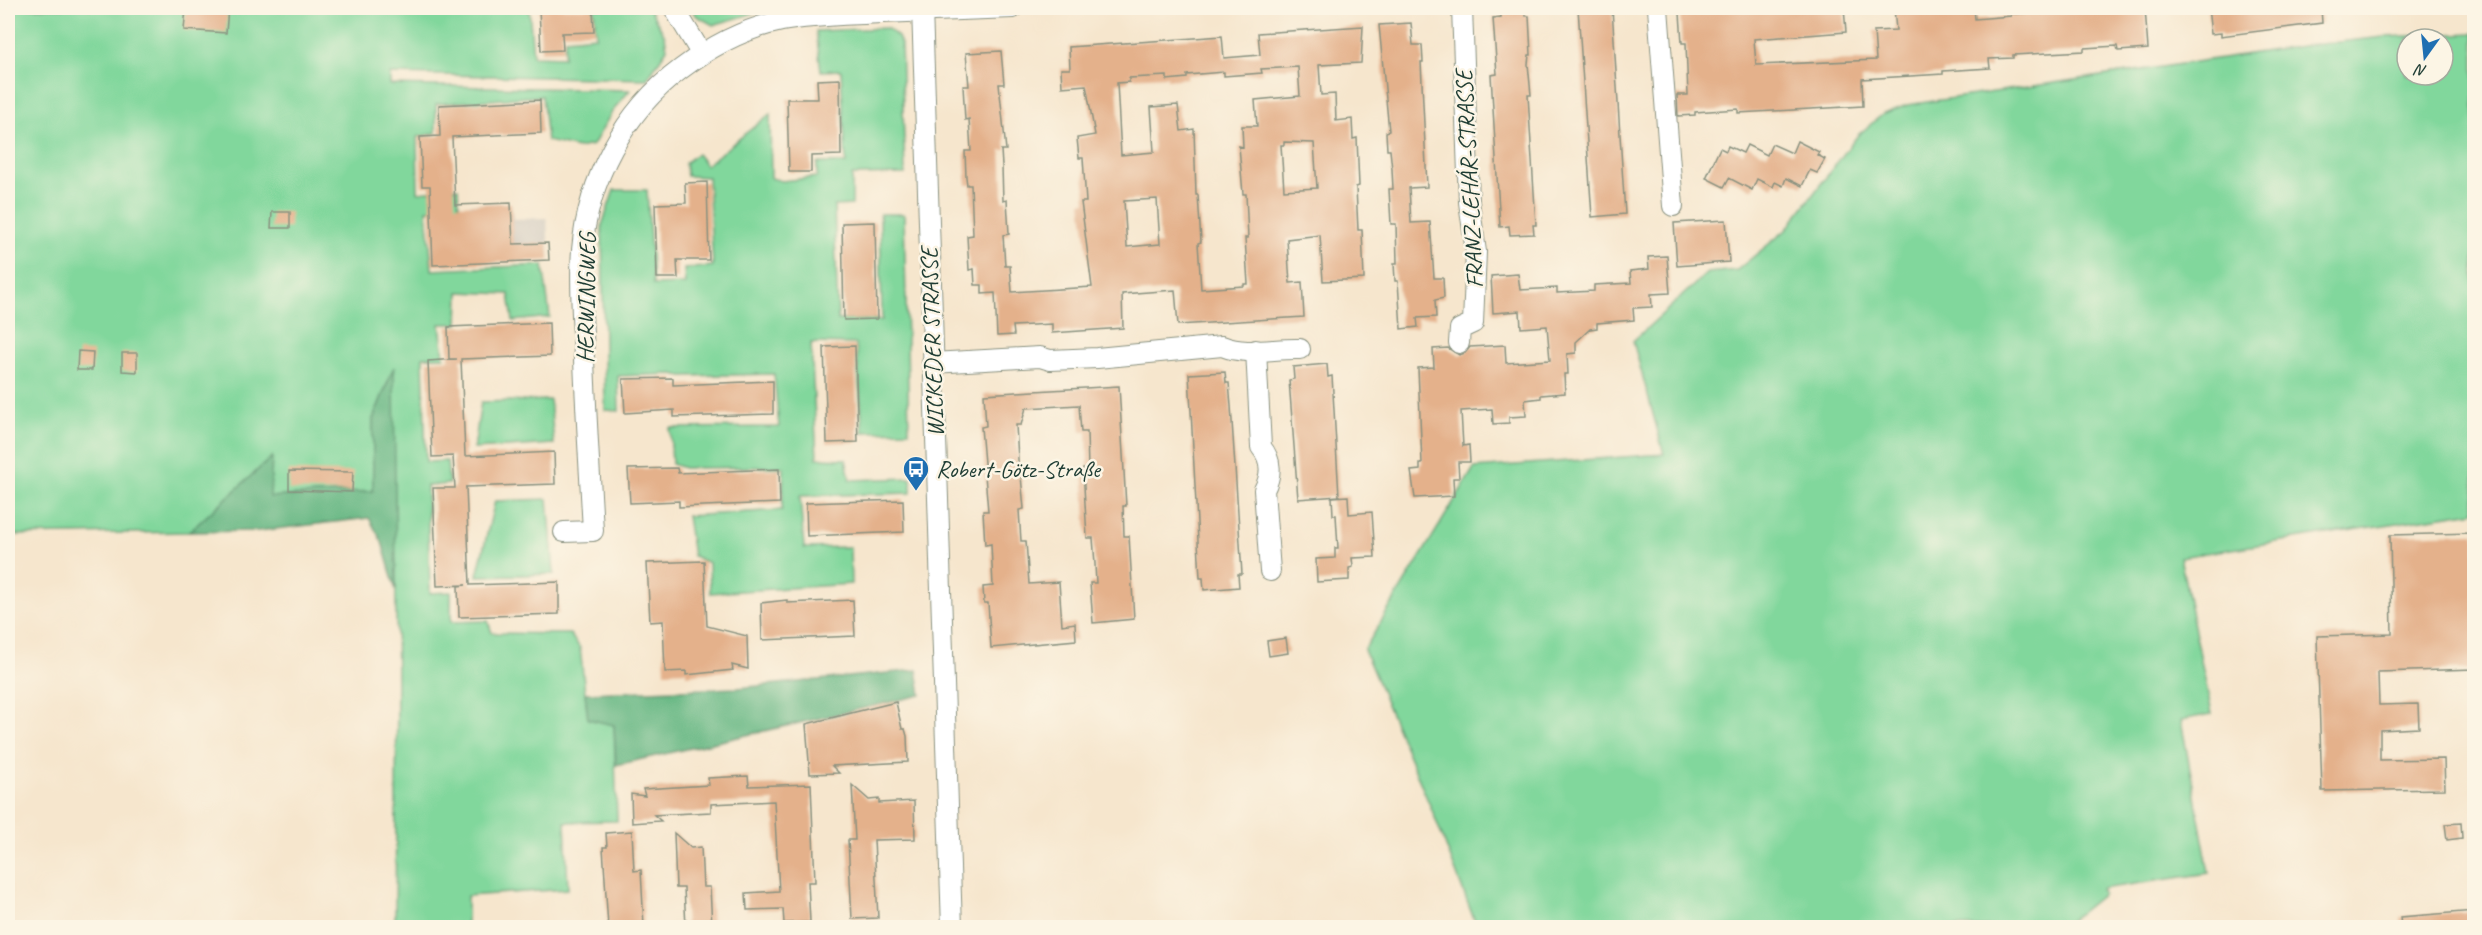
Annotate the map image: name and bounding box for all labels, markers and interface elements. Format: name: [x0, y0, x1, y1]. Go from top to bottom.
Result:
north arrow: [2395, 27, 2455, 87]
text: N: [2411, 59, 2429, 81]
street label: FRANZ-LEHÁR-STRASSE: [1448, 66, 1490, 289]
street label: HERWINGWEG: [570, 230, 602, 363]
street label: WICKEDER STRASSE: [914, 244, 950, 437]
bus stop icon: Robert-Götz-Straße: [901, 454, 931, 492]
place label: Robert-Götz-Straße: [936, 454, 1102, 484]

